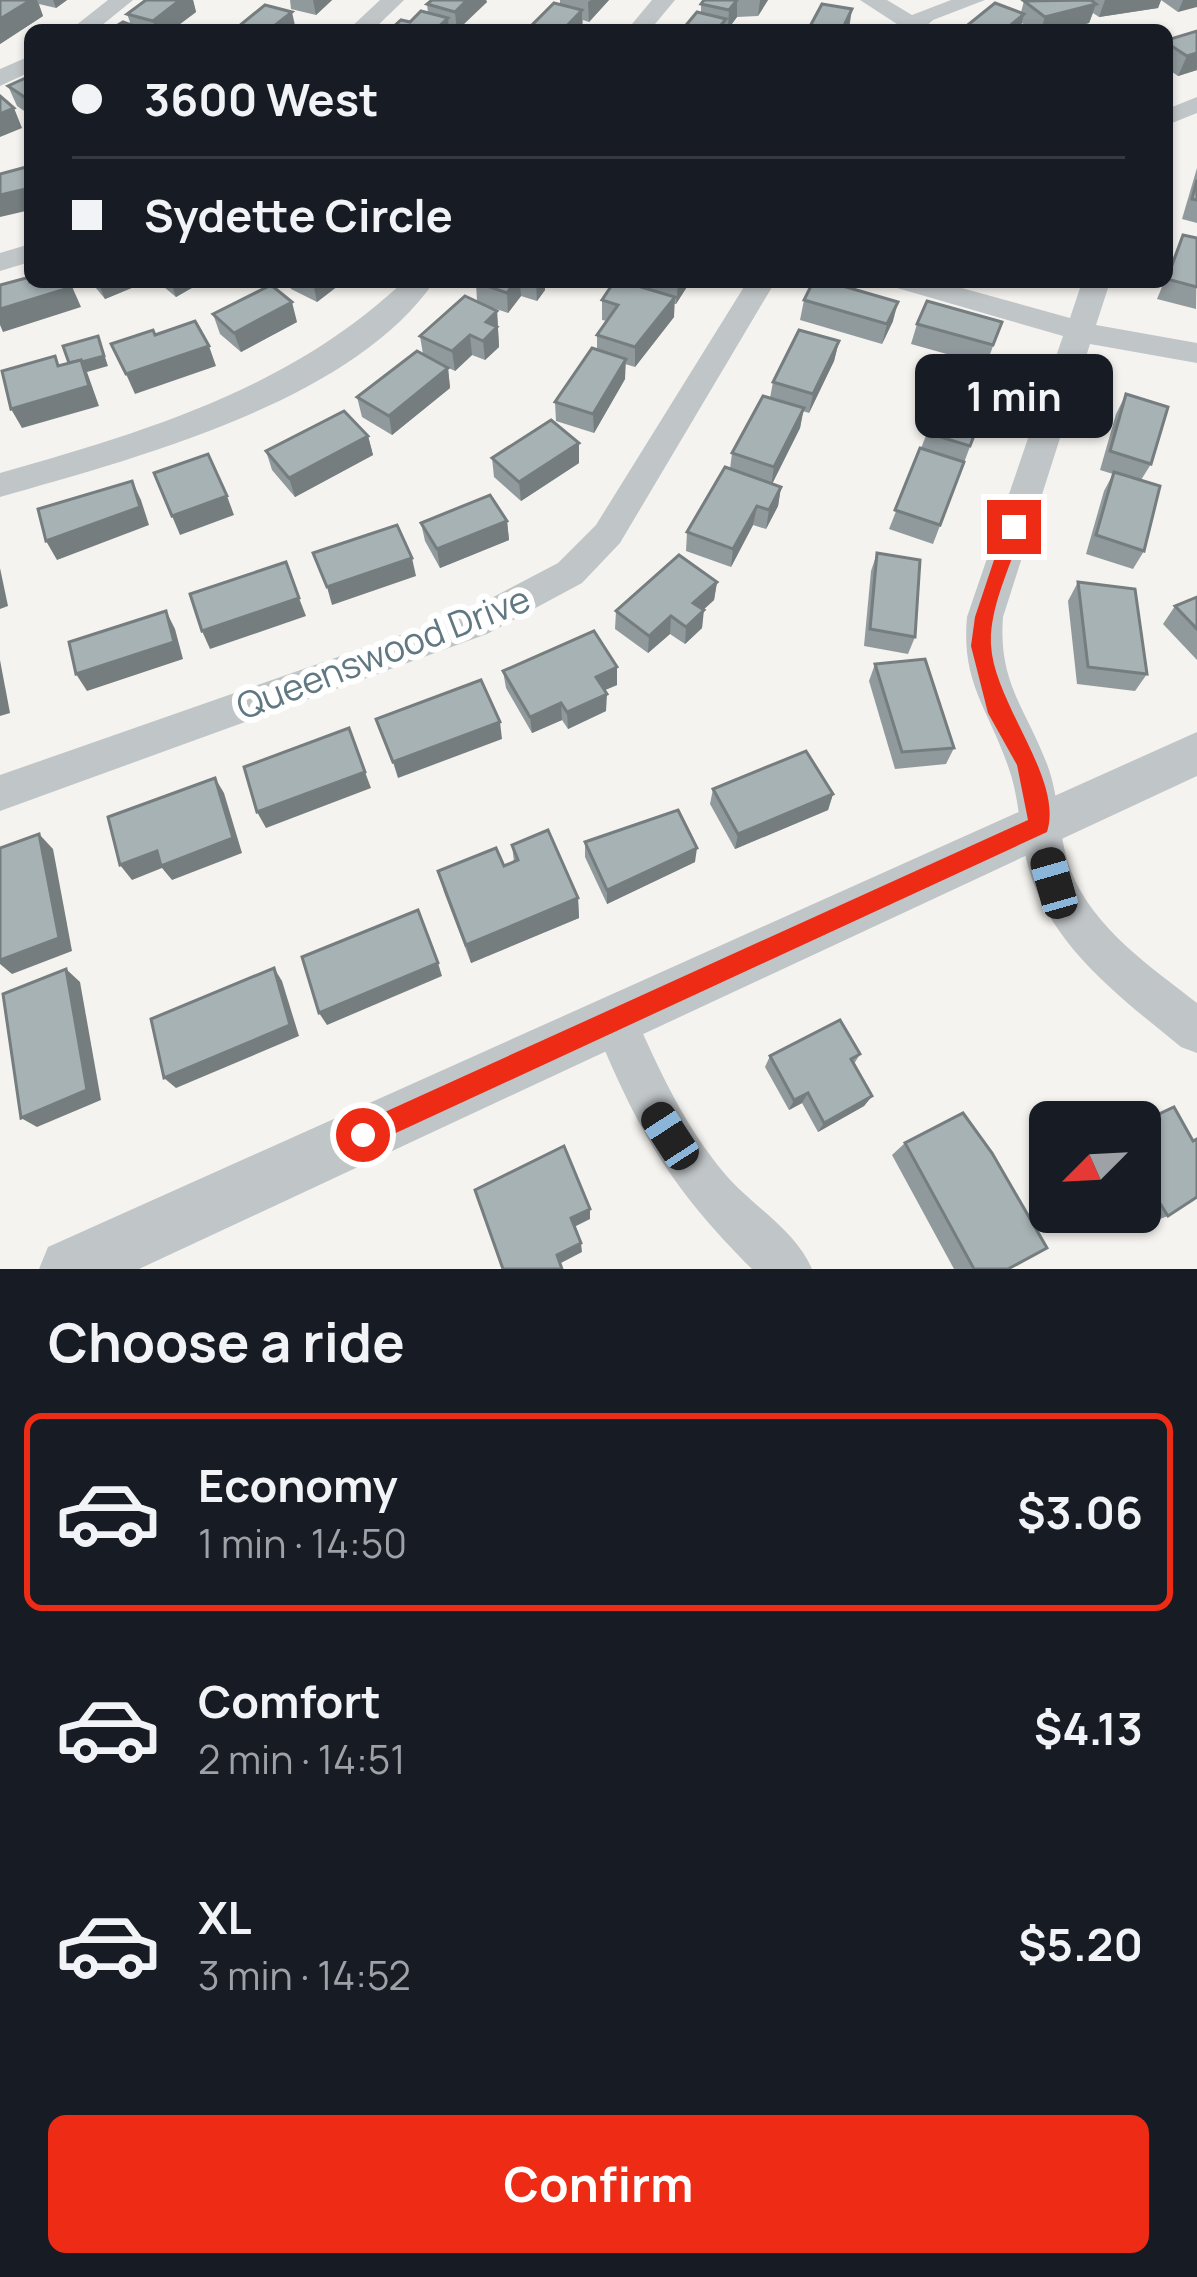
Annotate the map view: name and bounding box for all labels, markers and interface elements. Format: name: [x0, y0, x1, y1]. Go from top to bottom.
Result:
text: 3600 West: [144, 68, 379, 130]
text: Sydette Circle: [144, 184, 453, 246]
callout: 1 min: [915, 353, 1113, 437]
text: 1 min: [966, 369, 1062, 423]
route end: [987, 500, 1041, 554]
street label: Queenswood Drive: [229, 573, 537, 731]
car: [1027, 843, 1081, 923]
car: [635, 1096, 705, 1176]
north arrow: [1029, 1101, 1161, 1233]
map controls: [1029, 1101, 1161, 1233]
route start: [336, 1108, 390, 1162]
text: Choose a ride: [48, 1304, 405, 1378]
text: Economy: [198, 1454, 398, 1516]
icon: car: [54, 1458, 162, 1566]
text: $3.06: [1017, 1481, 1143, 1543]
text: 1 min · 14:50: [198, 1516, 407, 1570]
text: Comfort: [198, 1670, 381, 1732]
icon: car: [54, 1674, 162, 1782]
text: $4.13: [1034, 1697, 1143, 1759]
text: 2 min · 14:51: [198, 1732, 405, 1786]
text: XL: [198, 1886, 252, 1948]
icon: car: [54, 1890, 162, 1998]
text: $5.20: [1018, 1913, 1143, 1975]
text: 3 min · 14:52: [198, 1948, 411, 2002]
button: Confirm: [48, 2115, 1149, 2253]

